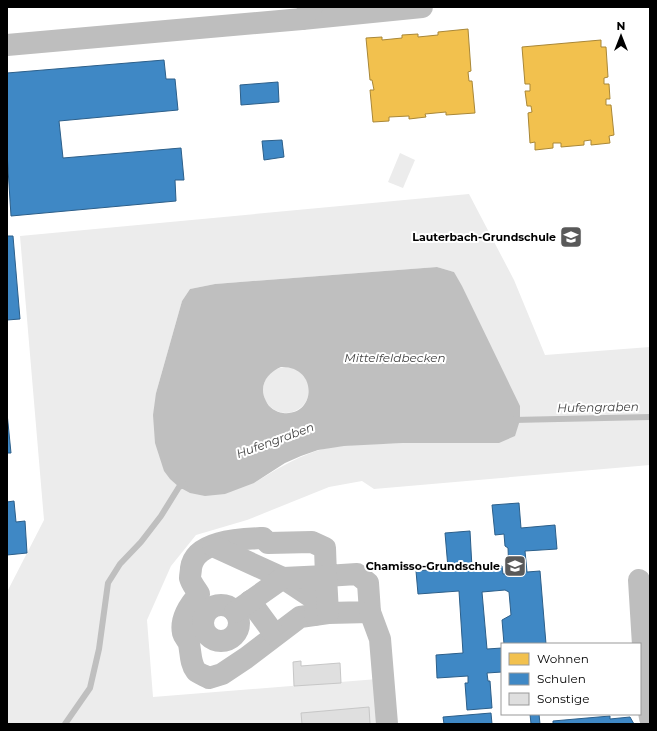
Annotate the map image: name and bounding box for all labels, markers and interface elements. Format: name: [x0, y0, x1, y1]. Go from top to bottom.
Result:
north arrow: [601, 16, 641, 56]
text: N: [617, 19, 625, 33]
school or university icon: Lauterbach-Grundschule: [558, 224, 584, 250]
place label: Lauterbach-Grundschule: [412, 230, 556, 244]
water label: Mittelfeldbecken: [344, 350, 446, 365]
water label: Hufengraben: [557, 399, 639, 415]
water label: Hufengraben: [234, 419, 316, 461]
school or university icon: Chamisso-Grundschule: [502, 553, 528, 579]
place label: Chamisso-Grundschule: [366, 559, 500, 573]
legend: [501, 643, 641, 715]
text: Wohnen: [537, 651, 589, 666]
text: Schulen: [537, 671, 586, 686]
text: Sonstige: [537, 691, 589, 706]

